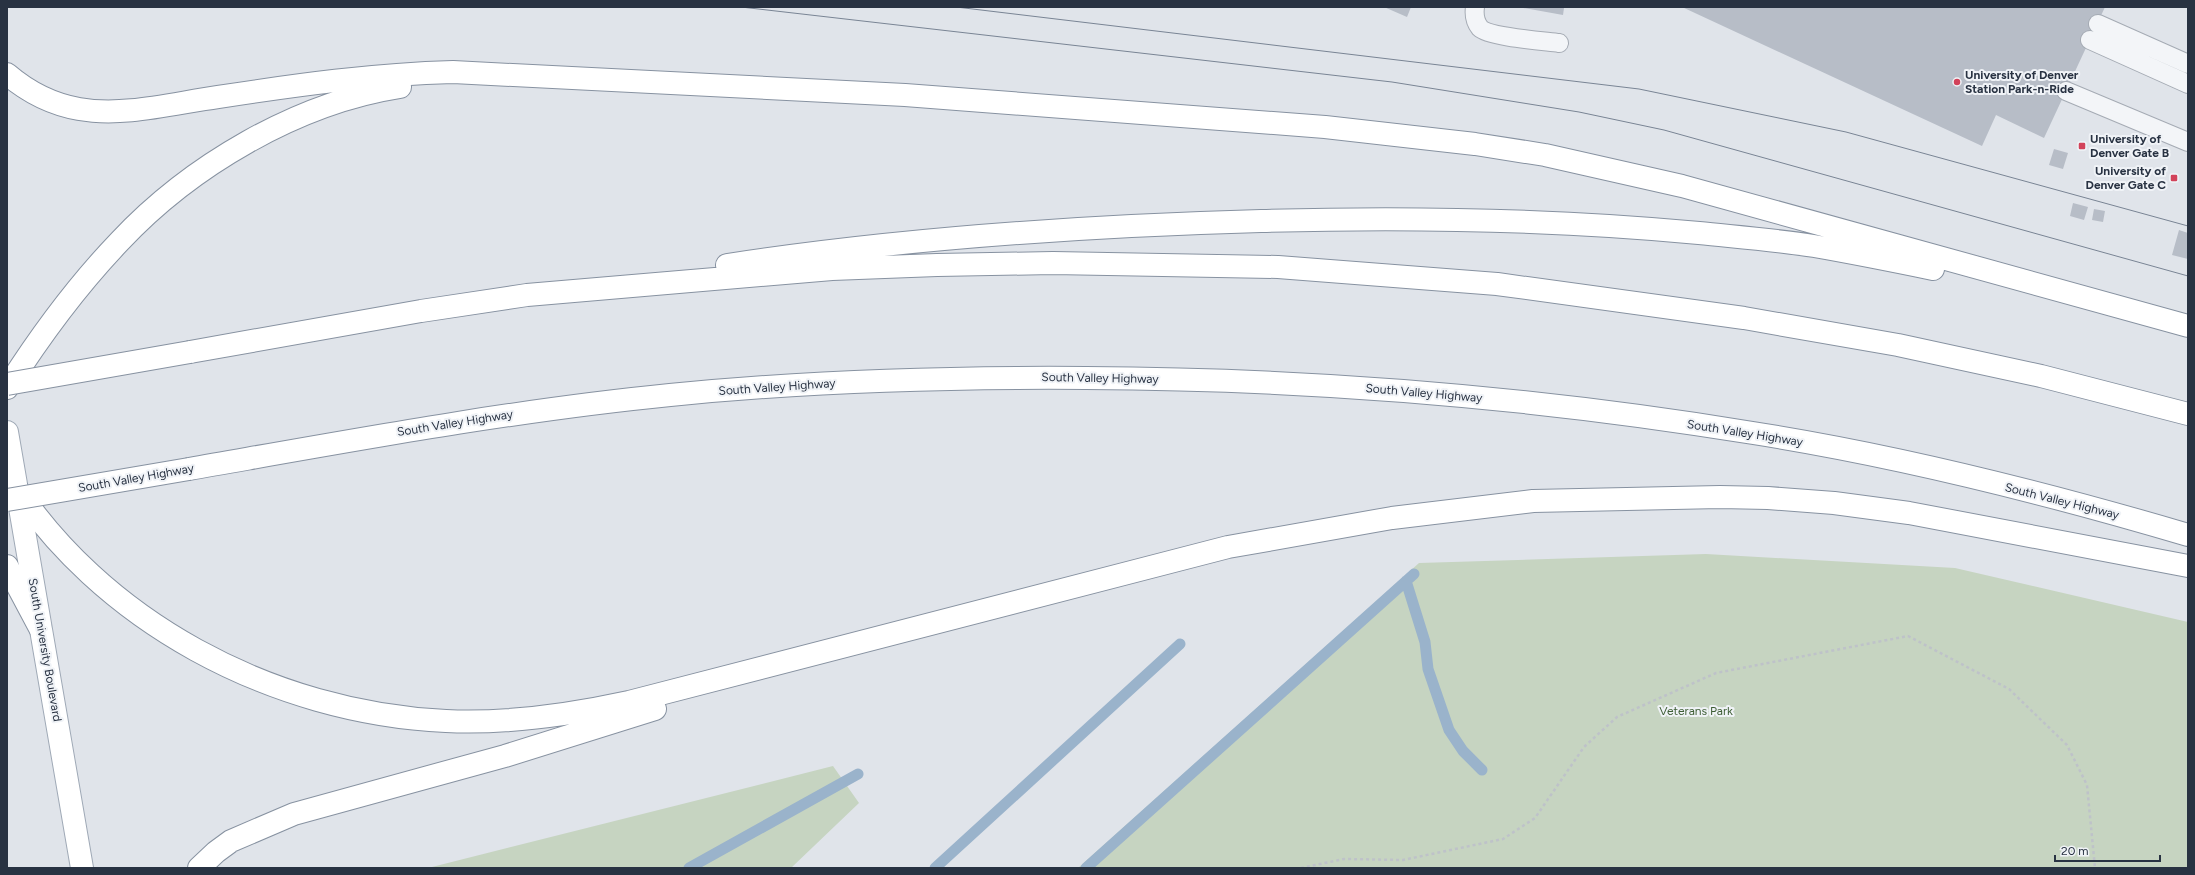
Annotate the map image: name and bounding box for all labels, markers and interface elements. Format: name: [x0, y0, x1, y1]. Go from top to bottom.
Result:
place label: University of Denver Station Park-n-Ride: [1965, 68, 2079, 96]
marker: University of Denver Station Park-n-Ride: [1952, 77, 1962, 87]
place label: University of Denver Gate B: [2090, 132, 2169, 160]
marker: University of Denver Gate B: [2077, 141, 2087, 151]
place label: University of Denver Gate C: [2086, 164, 2166, 192]
marker: University of Denver Gate C: [2169, 173, 2179, 183]
street label: South Valley Highway: [1041, 370, 1159, 386]
street label: South Valley Highway: [718, 376, 837, 398]
street label: South Valley Highway: [1365, 381, 1484, 405]
street label: South Valley Highway: [396, 407, 515, 439]
street label: South Valley Highway: [1686, 417, 1805, 449]
street label: South Valley Highway: [77, 461, 196, 495]
street label: South Valley Highway: [2003, 480, 2121, 522]
street label: South University Boulevard: [25, 577, 65, 723]
park label: Veterans Park: [1659, 704, 1733, 718]
scale bar: [2055, 837, 2160, 863]
text: 20 m: [2061, 844, 2089, 858]

